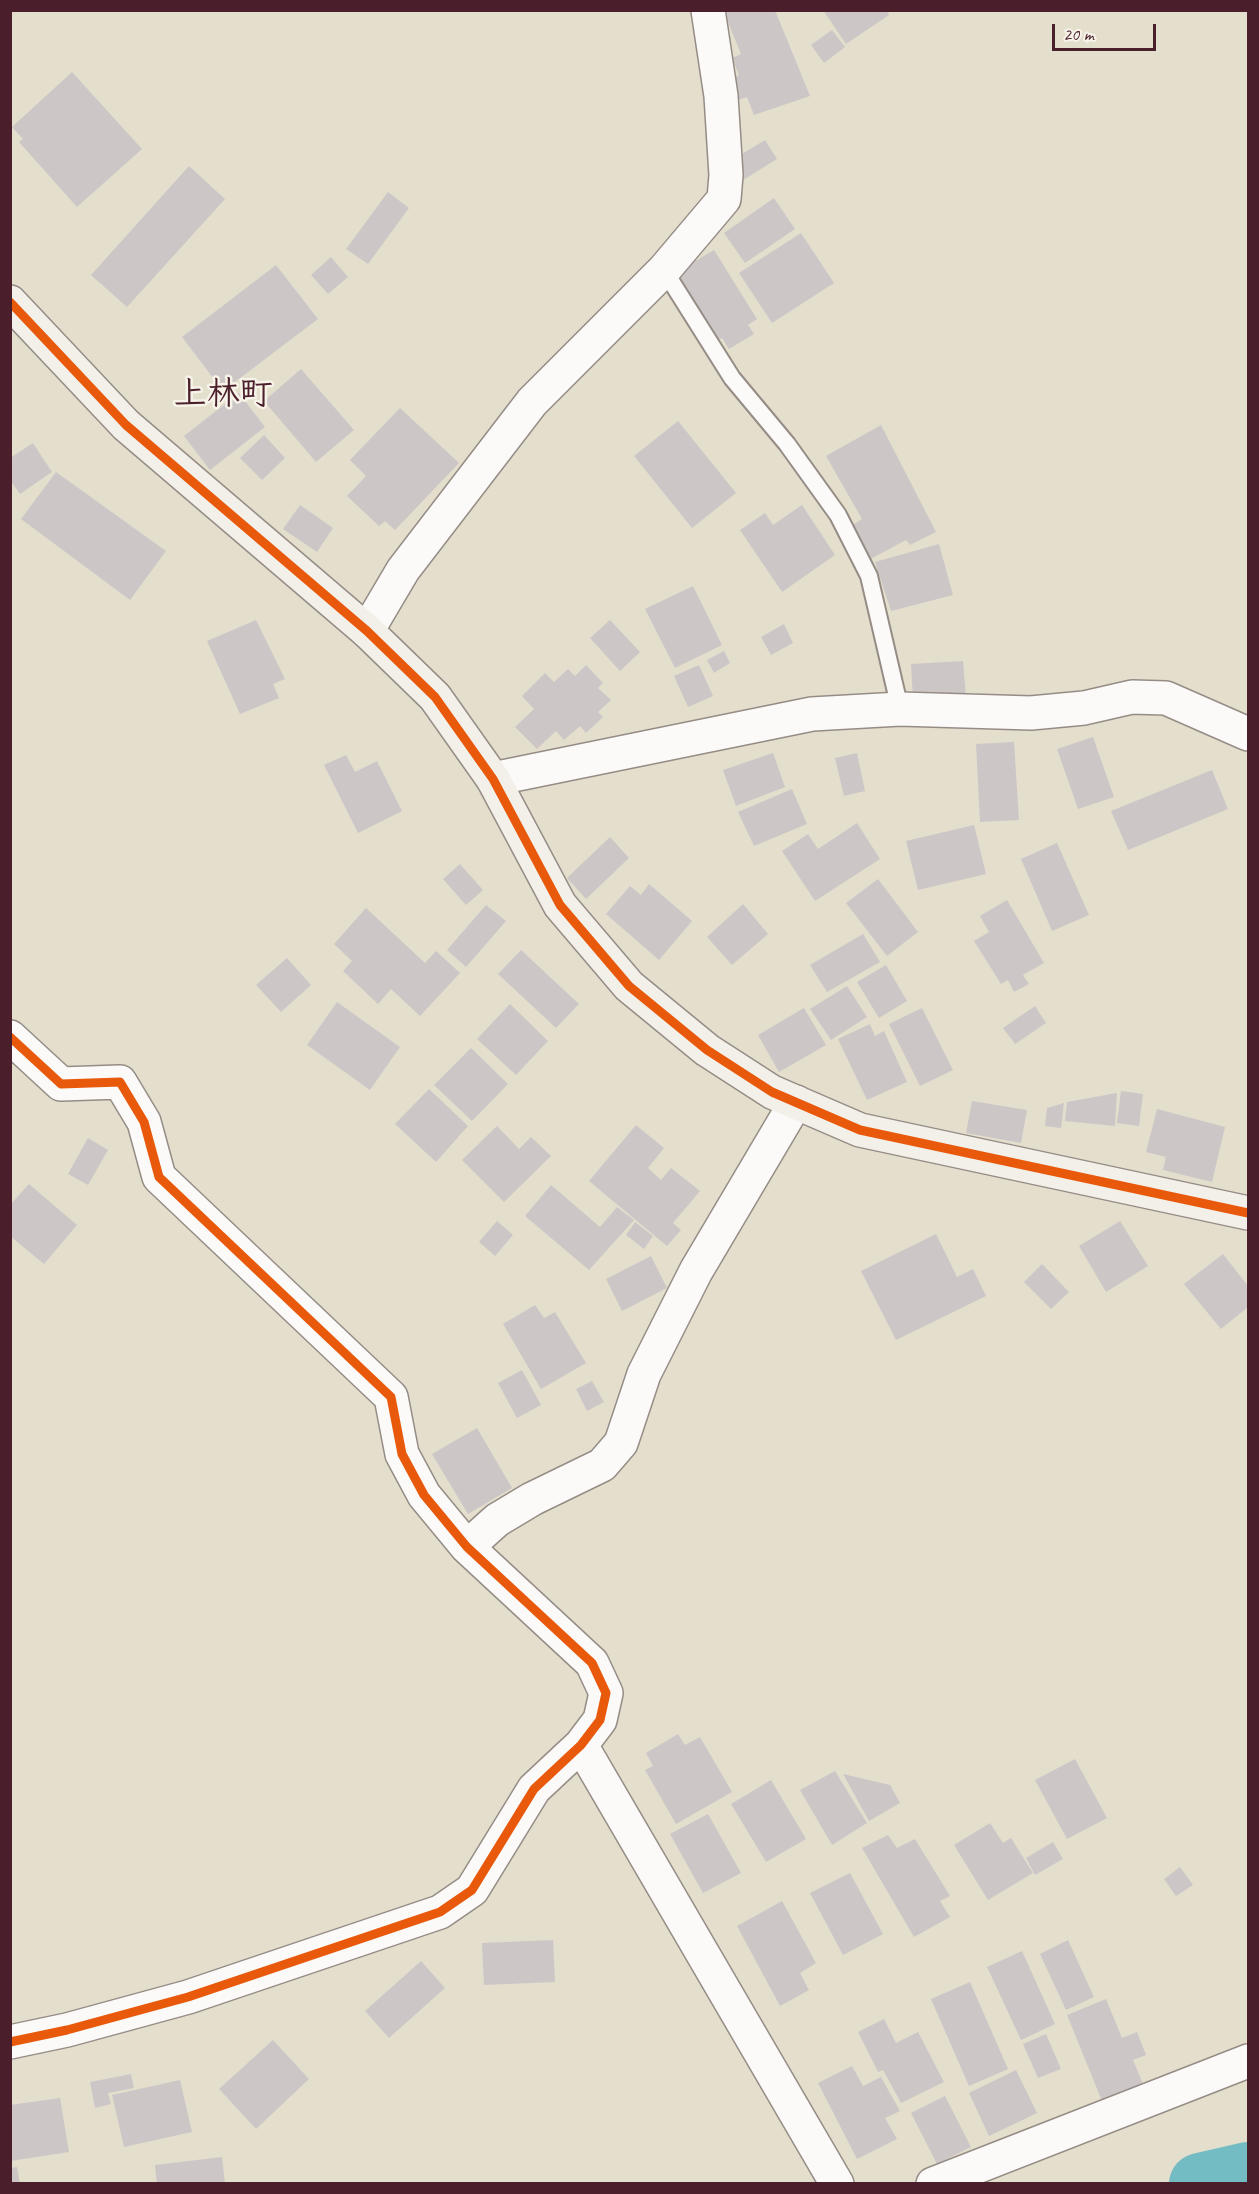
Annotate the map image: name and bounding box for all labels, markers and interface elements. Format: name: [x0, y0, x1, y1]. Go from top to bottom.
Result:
scale bar: [1055, 12, 1158, 50]
text: 20 m: [1063, 23, 1094, 45]
district label: 上林町: [174, 375, 272, 415]

